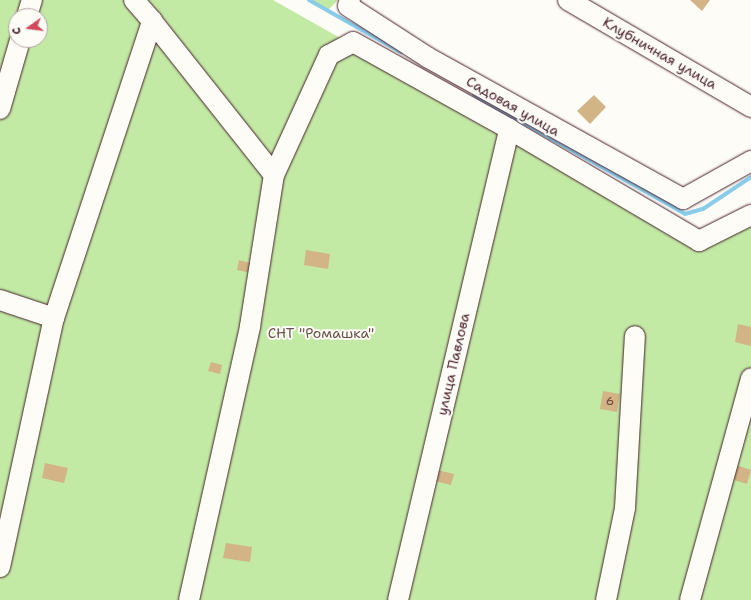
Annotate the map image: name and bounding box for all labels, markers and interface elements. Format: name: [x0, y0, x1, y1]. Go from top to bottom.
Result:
north arrow: [8, 8, 48, 48]
street label: Клубничная улица: [600, 13, 720, 93]
text: С: [9, 26, 25, 36]
street label: Садовая улица: [463, 72, 563, 140]
street label: улица Павлова: [433, 311, 473, 417]
park label: СНТ "Ромашка": [268, 325, 374, 341]
house number: 6: [606, 395, 614, 409]

